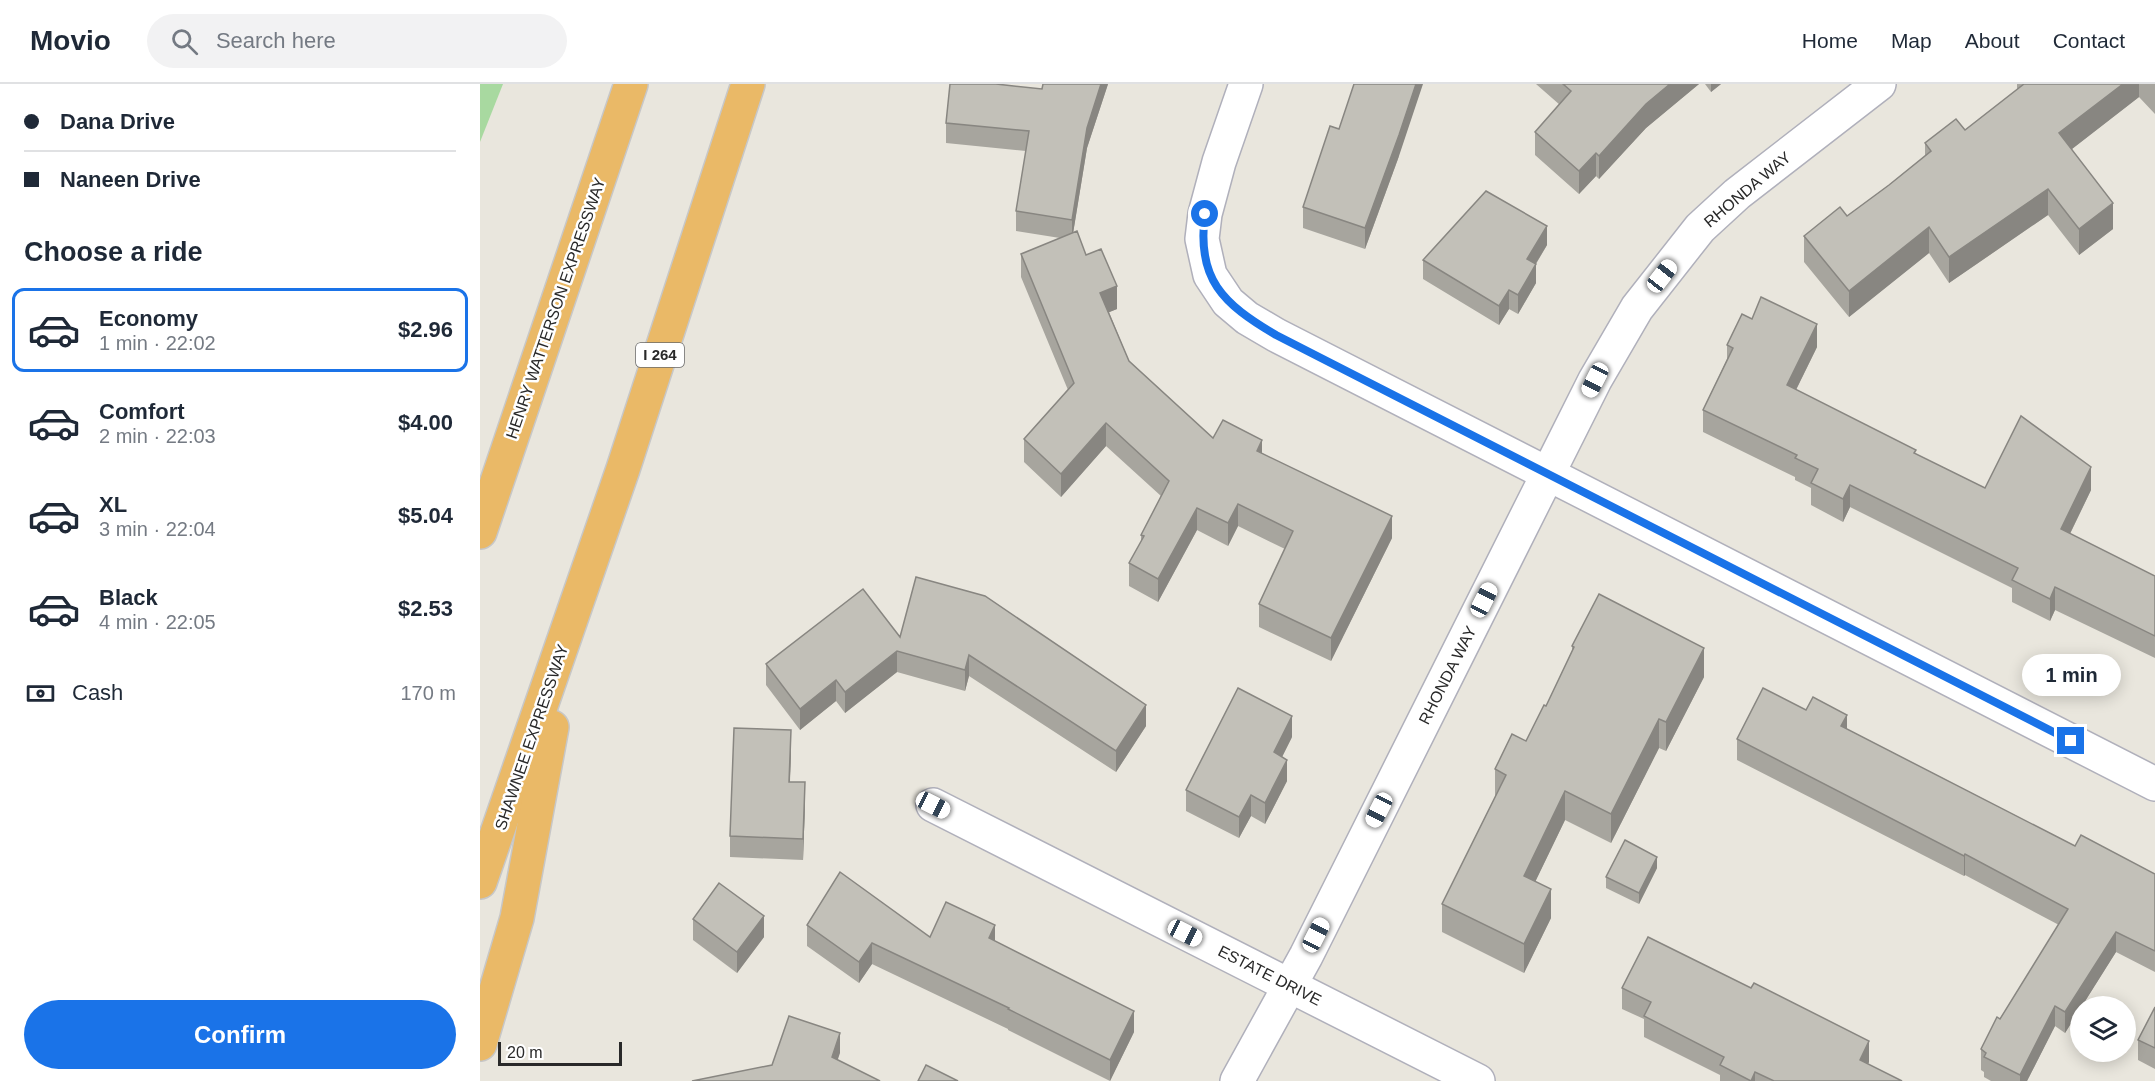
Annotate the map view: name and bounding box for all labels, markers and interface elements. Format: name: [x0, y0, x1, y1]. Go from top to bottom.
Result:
search box: [147, 14, 567, 68]
text: Movio: [30, 25, 111, 56]
icon: search: [168, 25, 201, 58]
text: Search here: [216, 28, 336, 53]
text: Home: [1802, 29, 1858, 52]
text: Map: [1891, 29, 1932, 52]
text: About: [1965, 29, 2020, 52]
text: Contact: [2053, 29, 2125, 52]
text: Dana Drive: [60, 109, 175, 134]
street label: RHONDA WAY: [1701, 148, 1794, 230]
text: Naneen Drive: [60, 167, 201, 192]
street label: HENRY WATTERSON EXPRESSWAY: [503, 175, 608, 441]
route start: [1191, 200, 1218, 227]
text: Choose a ride: [24, 237, 203, 267]
car: [1644, 256, 1680, 296]
icon: car: [27, 303, 81, 357]
text: Economy: [99, 306, 198, 331]
text: $2.96: [398, 317, 453, 342]
text: 1 min · 22:02: [99, 332, 216, 354]
road number: I 264: [636, 343, 684, 367]
car: [1579, 360, 1611, 400]
icon: car: [27, 396, 81, 450]
text: Comfort: [99, 399, 185, 424]
text: $4.00: [398, 410, 453, 435]
text: 2 min · 22:03: [99, 425, 216, 447]
icon: car: [27, 489, 81, 543]
text: XL: [99, 492, 127, 517]
text: $5.04: [398, 503, 453, 528]
text: 3 min · 22:04: [99, 518, 216, 540]
car: [1468, 580, 1500, 620]
icon: car: [27, 582, 81, 636]
text: Black: [99, 585, 158, 610]
text: $2.53: [398, 596, 453, 621]
text: 4 min · 22:05: [99, 611, 216, 633]
street label: RHONDA WAY: [1415, 623, 1480, 727]
street label: SHAWNEE EXPRESSWAY: [492, 642, 571, 832]
callout: 1 min: [2022, 654, 2120, 696]
text: 1 min: [2045, 664, 2098, 686]
icon: cash: [24, 677, 57, 710]
text: Cash: [72, 680, 123, 705]
text: 170 m: [400, 682, 456, 704]
route end: [2057, 727, 2084, 754]
car: [913, 789, 953, 821]
car: [1363, 790, 1395, 830]
car: [1300, 915, 1332, 955]
car: [1165, 917, 1205, 949]
street label: ESTATE DRIVE: [1215, 942, 1324, 1009]
map controls: [2070, 996, 2136, 1062]
button: layers: [2070, 996, 2136, 1062]
button: Confirm: [24, 1000, 456, 1069]
scale bar: [498, 1039, 622, 1066]
text: 20 m: [507, 1044, 543, 1061]

